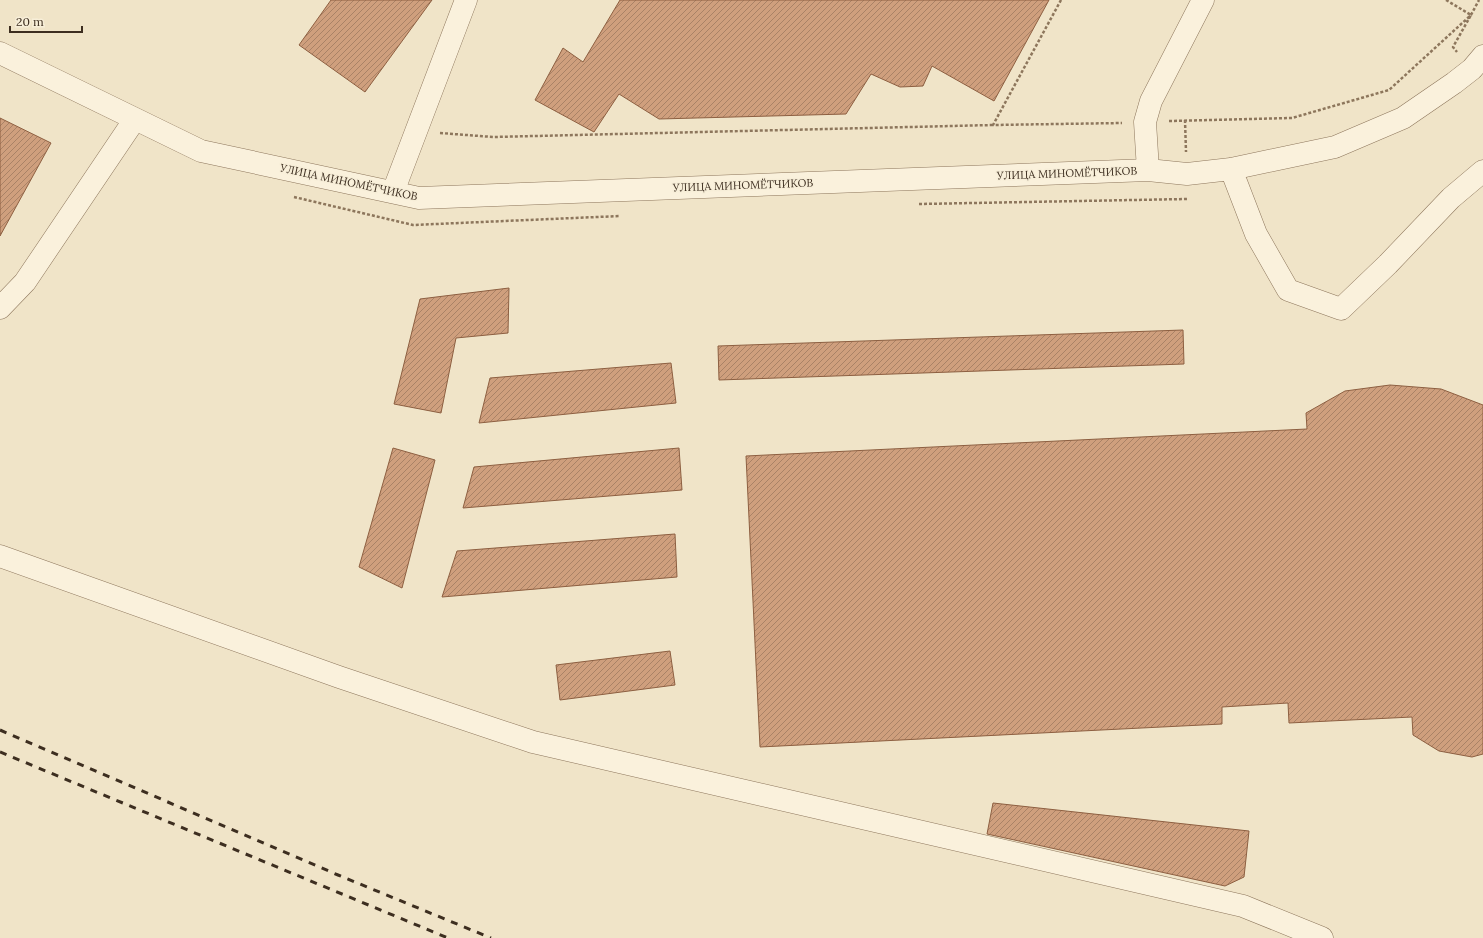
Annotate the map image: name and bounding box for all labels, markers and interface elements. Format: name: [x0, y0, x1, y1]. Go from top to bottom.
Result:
scale bar: [10, 8, 82, 34]
text: 20 m: [16, 14, 44, 29]
street label: УЛИЦА МИНОМЁТЧИКОВ: [278, 160, 419, 203]
street label: УЛИЦА МИНОМЁТЧИКОВ: [996, 164, 1137, 182]
street label: УЛИЦА МИНОМЁТЧИКОВ: [672, 176, 813, 194]

